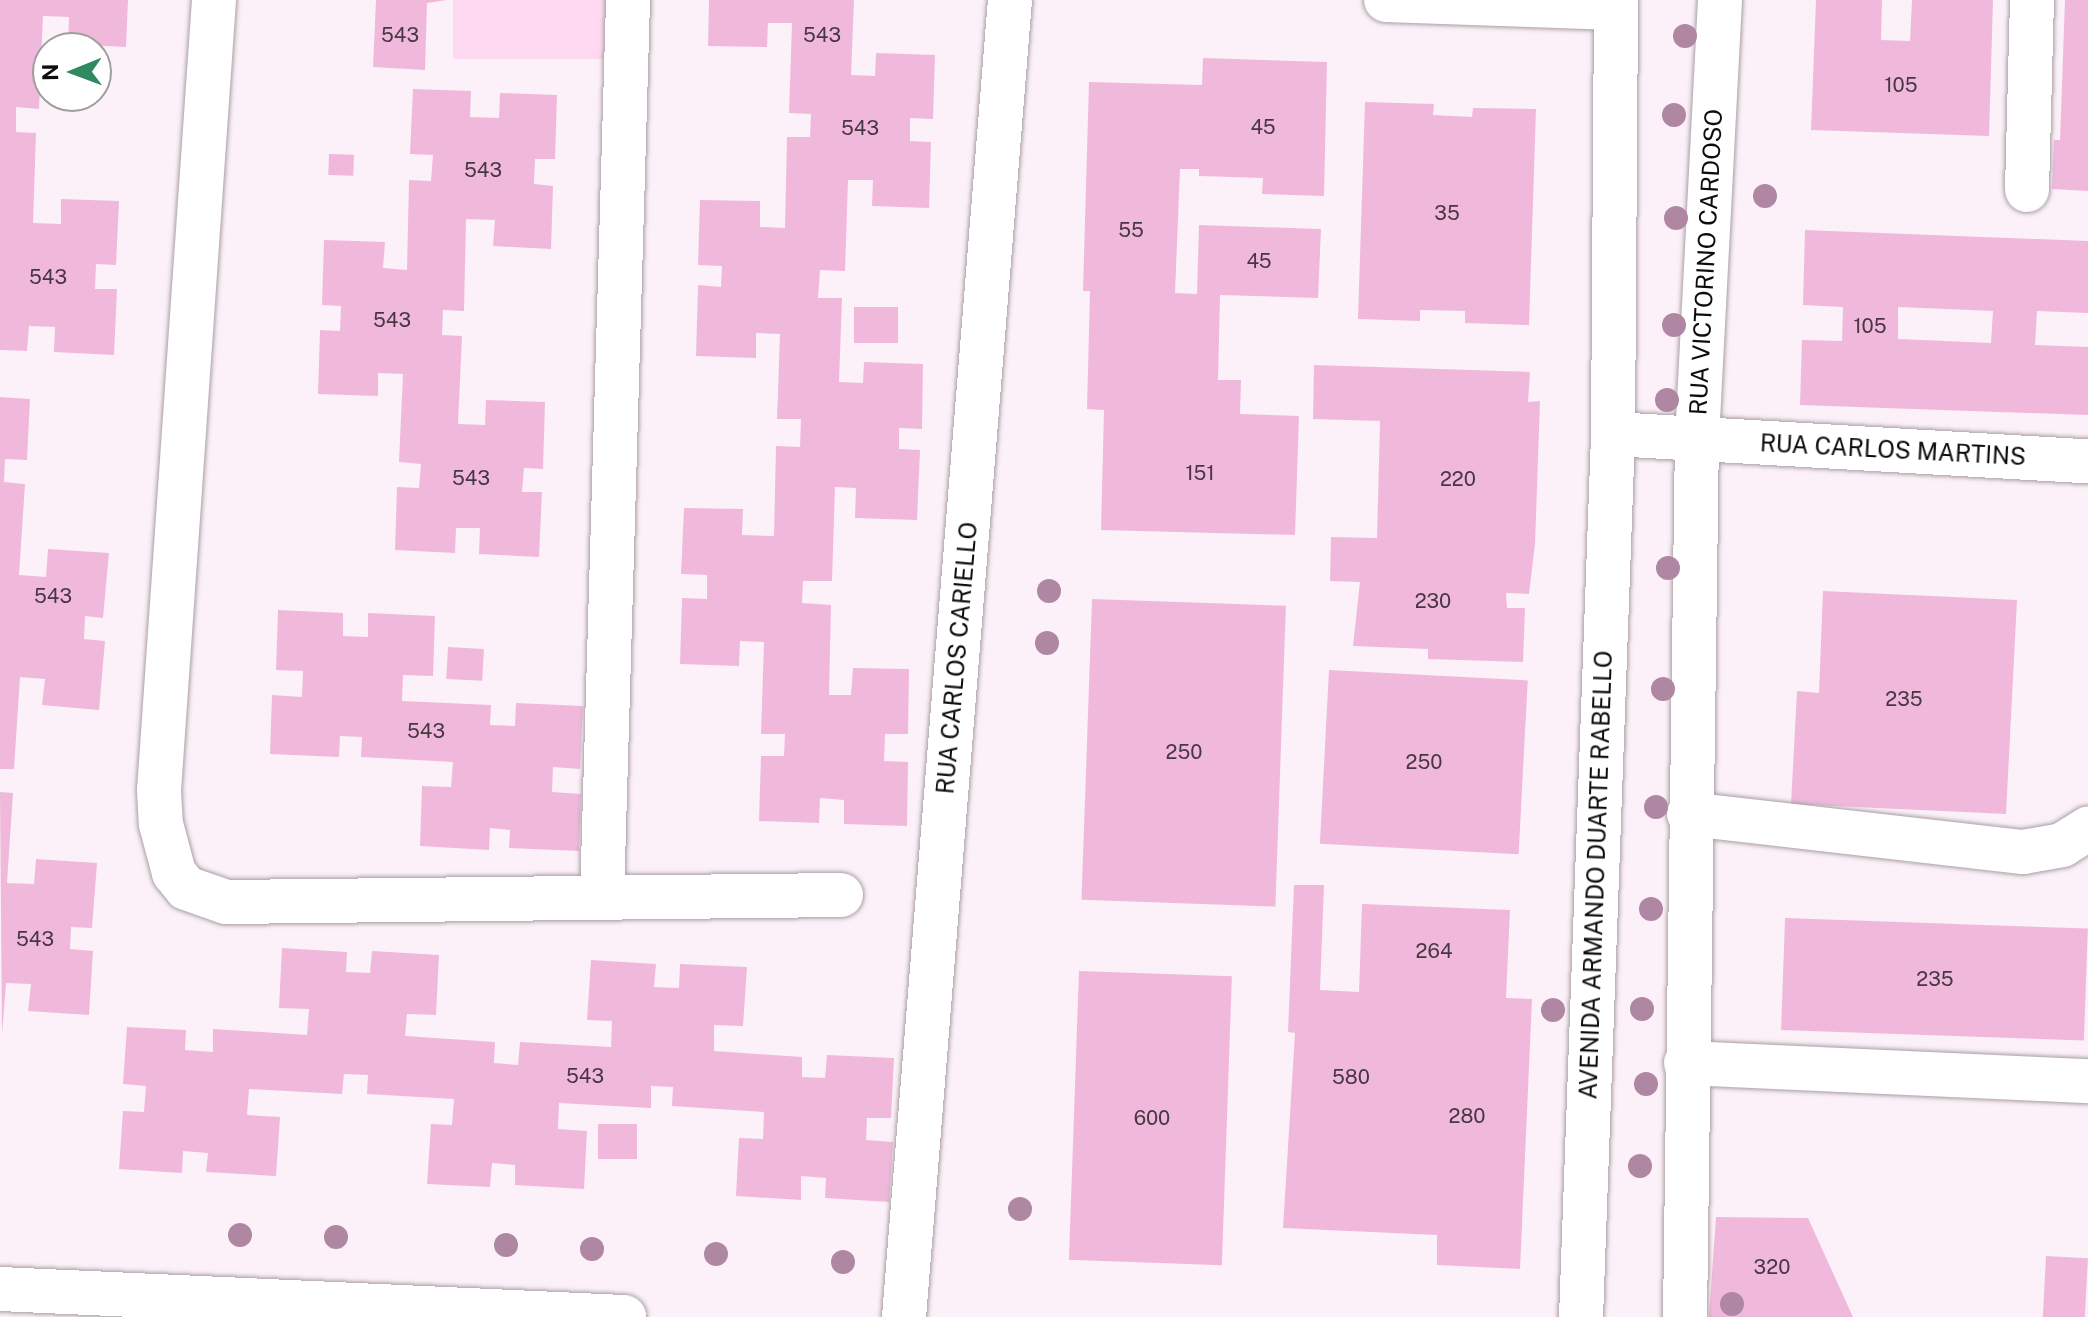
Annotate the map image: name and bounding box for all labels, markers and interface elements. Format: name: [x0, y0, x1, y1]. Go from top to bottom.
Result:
house number: 543: [381, 23, 419, 47]
house number: 543: [803, 23, 841, 47]
north arrow: [32, 32, 112, 112]
text: N: [37, 64, 63, 81]
house number: 105: [1884, 73, 1918, 97]
street label: RUA VICTORINO CARDOSO: [1684, 108, 1728, 416]
house number: 45: [1250, 115, 1276, 139]
house number: 543: [841, 116, 879, 140]
house number: 543: [464, 158, 502, 182]
house number: 35: [1434, 201, 1460, 225]
house number: 55: [1118, 218, 1144, 242]
house number: 45: [1246, 249, 1272, 273]
house number: 543: [29, 265, 67, 289]
house number: 543: [373, 308, 411, 332]
house number: 105: [1853, 314, 1887, 338]
street label: RUA CARLOS MARTINS: [1759, 429, 2027, 471]
house number: 151: [1185, 461, 1215, 485]
house number: 543: [452, 466, 490, 490]
house number: 220: [1440, 467, 1476, 491]
street label: RUA CARLOS CARIELLO: [931, 521, 983, 795]
house number: 543: [34, 584, 72, 608]
house number: 230: [1415, 589, 1451, 613]
street label: AVENIDA ARMANDO DUARTE RABELLO: [1574, 650, 1618, 1100]
house number: 235: [1885, 687, 1923, 711]
house number: 543: [407, 719, 445, 743]
house number: 250: [1166, 740, 1202, 764]
house number: 250: [1406, 750, 1442, 774]
house number: 543: [16, 927, 54, 951]
house number: 264: [1416, 939, 1452, 963]
house number: 235: [1916, 967, 1954, 991]
house number: 543: [566, 1064, 604, 1088]
house number: 580: [1332, 1065, 1370, 1089]
house number: 280: [1449, 1104, 1485, 1128]
house number: 600: [1134, 1106, 1170, 1130]
house number: 320: [1754, 1255, 1790, 1279]

